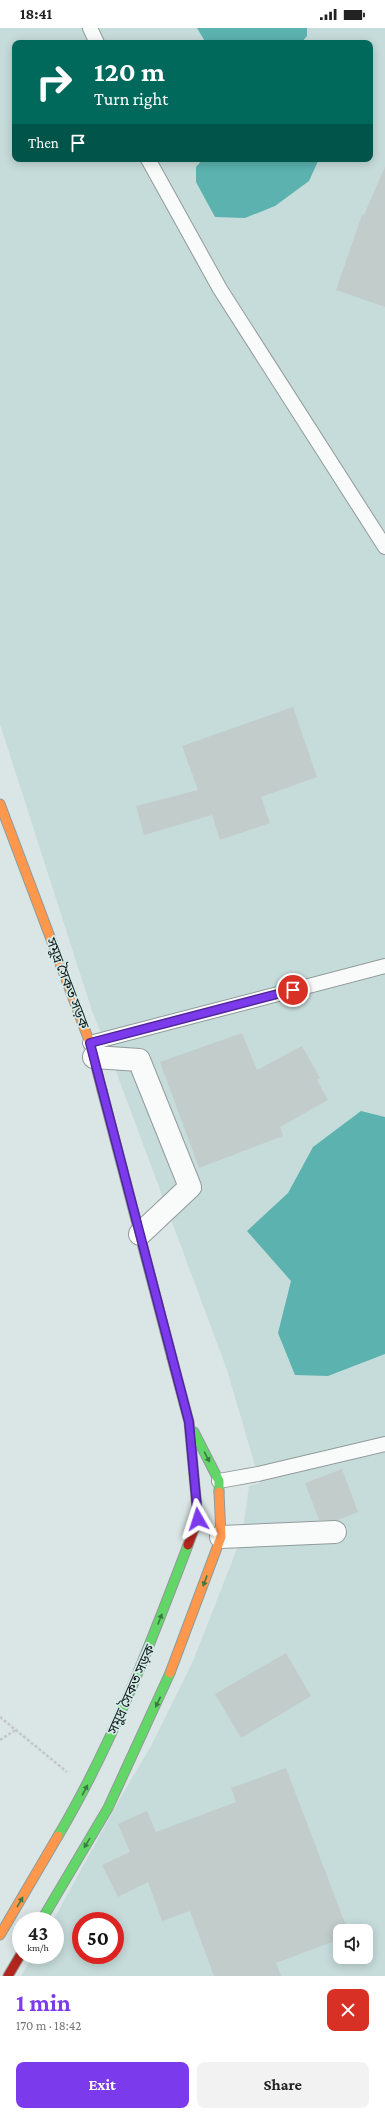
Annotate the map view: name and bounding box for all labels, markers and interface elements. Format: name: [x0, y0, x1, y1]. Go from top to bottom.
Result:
text: 18:41: [20, 6, 52, 22]
icon: right: [28, 56, 80, 108]
text: 120 m: [94, 56, 165, 87]
text: Turn right: [94, 89, 168, 109]
icon: arrive: [67, 132, 89, 154]
text: Then: [28, 135, 59, 151]
street label: সমুদ্র সৈকত সড়ক: [42, 934, 93, 1032]
pin: [276, 973, 310, 1007]
icon: arrive: [282, 979, 304, 1001]
one-way arrow: [204, 1451, 210, 1463]
position arrow: [177, 1498, 219, 1540]
one-way arrow: [202, 1575, 208, 1587]
one-way arrow: [158, 1613, 164, 1625]
street label: সমুদ্র সৈকত সড়ক: [104, 1641, 159, 1738]
one-way arrow: [155, 1696, 161, 1707]
one-way arrow: [82, 1784, 89, 1795]
one-way arrow: [84, 1837, 91, 1849]
one-way arrow: [16, 1896, 23, 1908]
speed limit sign: 50: [72, 1912, 124, 1964]
text: 43: [28, 1922, 48, 1944]
map controls: [333, 1924, 373, 1964]
button: sound: [333, 1924, 373, 1964]
text: km/h: [27, 1942, 49, 1953]
text: 1 min: [16, 1989, 71, 2016]
button: close: [327, 1989, 369, 2031]
text: 170 m · 18:42: [16, 2018, 81, 2033]
button: Exit: [16, 2062, 189, 2108]
button: Share: [197, 2062, 369, 2108]

